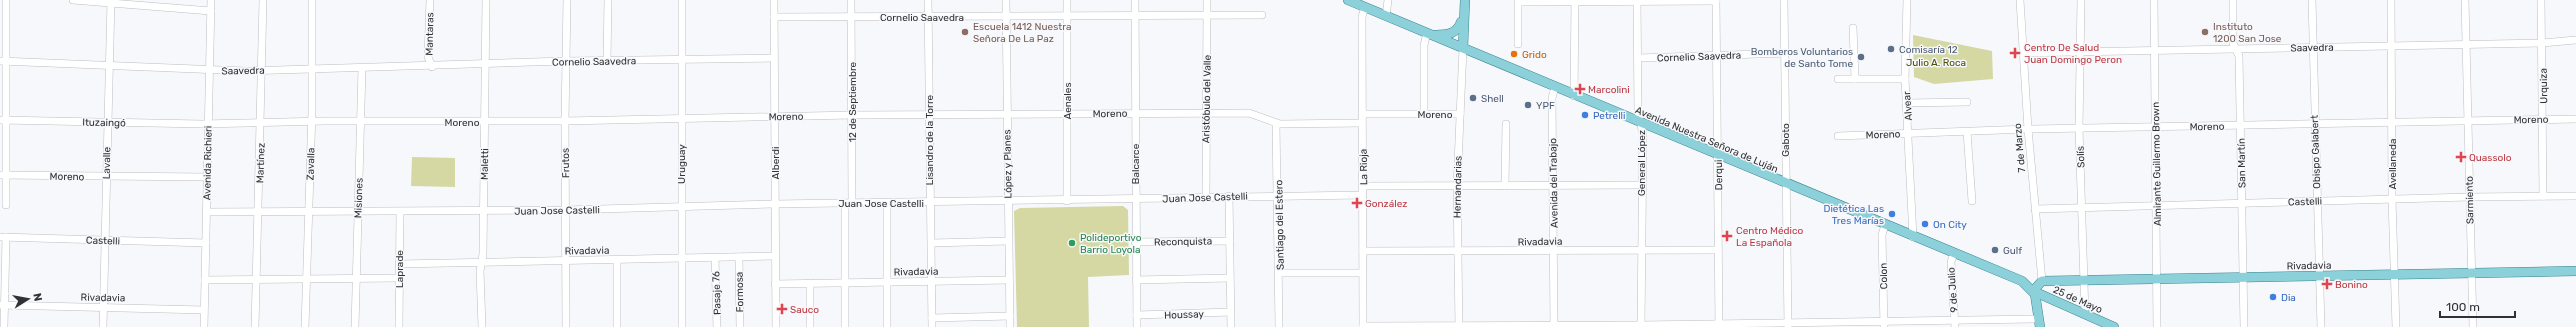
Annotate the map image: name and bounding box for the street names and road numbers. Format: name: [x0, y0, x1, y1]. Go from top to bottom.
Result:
street label: Mantaras: [424, 12, 436, 56]
street label: Cornelio Saavedra: [880, 12, 964, 24]
street label: Saavedra: [2290, 42, 2334, 54]
street label: Cornelio Saavedra: [1657, 50, 1741, 64]
street label: Aristóbulo del Valle: [1200, 54, 1214, 143]
street label: Cornelio Saavedra: [552, 55, 636, 69]
street label: 12 de Septiembre: [847, 61, 859, 142]
street label: Saavedra: [221, 65, 265, 77]
street label: Urquiza: [2538, 68, 2550, 104]
street label: Aenales: [1062, 83, 1074, 119]
street label: Alvear: [1901, 91, 1915, 121]
street label: Lisandro de la Torre: [924, 94, 936, 185]
street label: Almirante Guillermo Brown: [2150, 102, 2164, 226]
street label: Avenida Nuestra Señora de Luján: [1633, 104, 1780, 176]
street label: Moreno: [1093, 108, 1128, 120]
street label: Moreno: [1418, 109, 1453, 121]
street label: Moreno: [769, 111, 804, 123]
street label: Moreno: [2514, 114, 2549, 126]
street label: Obispo Galabert: [2309, 115, 2323, 189]
street label: Ituzaingó: [82, 117, 126, 129]
street label: Moreno: [445, 117, 480, 129]
street label: Moreno: [2190, 121, 2225, 133]
street label: 7 de Marzo: [2012, 122, 2028, 173]
street label: Gaboto: [1780, 123, 1792, 157]
street label: Avenida Richieri: [201, 126, 215, 200]
street label: Moreno: [1865, 128, 1901, 142]
street label: López y Planes: [1001, 129, 1015, 199]
street label: General López: [1636, 130, 1648, 196]
street label: Avenida del Trabajo: [1547, 138, 1561, 228]
street label: San Martín: [2236, 138, 2248, 188]
street label: Avellaneda: [2387, 139, 2399, 189]
street label: Martínez: [254, 143, 268, 183]
street label: Balcarce: [1130, 143, 1142, 184]
street label: Uruguay: [676, 144, 688, 184]
street label: Lavalle: [101, 146, 113, 179]
street label: Solís: [2075, 146, 2087, 168]
street label: Zavalla: [304, 147, 318, 181]
street label: Alberdi: [770, 147, 782, 179]
street label: Maletti: [479, 148, 491, 180]
street label: Frutos: [560, 148, 572, 178]
street label: La Rioja: [1358, 149, 1370, 185]
street label: Hernandarias: [1451, 156, 1465, 218]
street label: Derqui: [1713, 160, 1725, 190]
street label: Moreno: [49, 171, 85, 183]
street label: Sarmiento: [2464, 176, 2476, 224]
street label: Misiones: [352, 178, 366, 218]
street label: Santiago del Estero: [1273, 179, 1287, 270]
street label: Juan Jose Castelli: [1162, 191, 1248, 205]
street label: Castelli: [2288, 195, 2322, 209]
street label: Juan Jose Castelli: [838, 198, 924, 210]
street label: Juan Jose Castelli: [514, 204, 600, 218]
street label: Castelli: [86, 234, 120, 248]
street label: Reconquista: [1154, 235, 1212, 249]
street label: Rivadavia: [1518, 236, 1562, 248]
street label: Rivadavia: [565, 245, 609, 257]
street label: Laprade: [394, 250, 406, 288]
street label: Rivadavia: [2287, 260, 2331, 272]
street label: Colon: [1878, 263, 1890, 289]
street label: Rivadavia: [894, 266, 938, 278]
street label: 9 de Julio: [1945, 267, 1961, 313]
street label: Pasaje 76: [710, 271, 724, 315]
street label: Formosa: [734, 272, 746, 312]
street label: 25 de Mayo: [2051, 284, 2104, 316]
street label: Rivadavia: [81, 292, 125, 304]
street label: Houssay: [1164, 308, 1205, 322]

